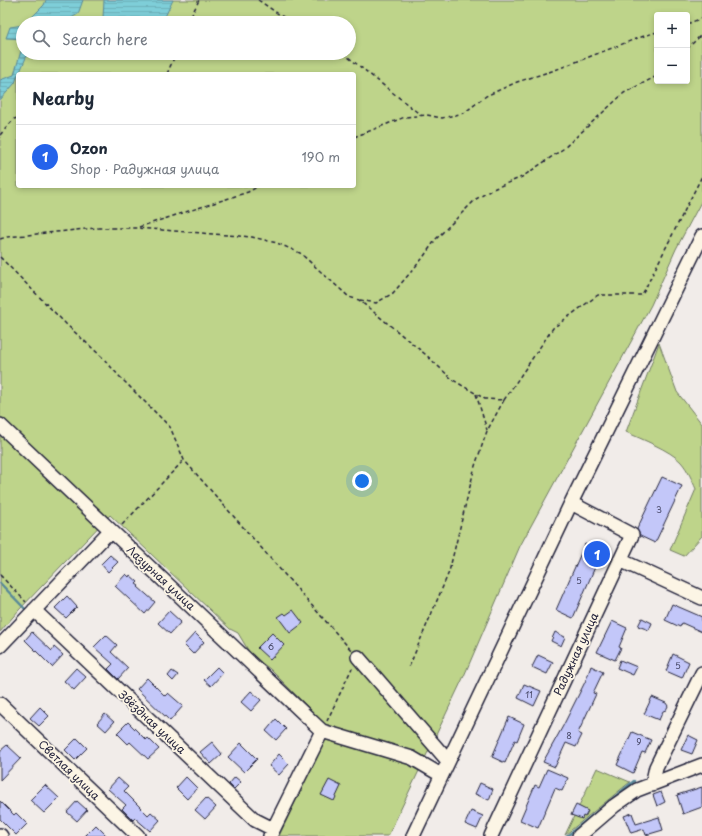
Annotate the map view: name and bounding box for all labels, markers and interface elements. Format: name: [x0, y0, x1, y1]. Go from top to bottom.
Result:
map controls: [654, 12, 690, 84]
button: +: [654, 12, 690, 48]
search box: [16, 16, 356, 60]
icon: search: [30, 27, 52, 49]
text: Search here: [62, 27, 148, 50]
button: −: [654, 48, 690, 84]
text: Nearby: [32, 85, 94, 111]
text: Ozon: [70, 136, 108, 159]
text: 1: [42, 147, 48, 166]
text: 190 m: [301, 147, 340, 166]
text: Shop · Радужная улица: [70, 159, 219, 178]
your location: [352, 471, 372, 491]
house number: 3: [656, 502, 662, 516]
pin: 1: [584, 539, 610, 569]
street label: Лазурная улица: [123, 541, 200, 614]
house number: 5: [576, 573, 582, 587]
street label: Радужная улица: [549, 609, 602, 698]
house number: 6: [268, 639, 274, 653]
house number: 5: [675, 658, 681, 672]
street label: Звёздная улица: [115, 686, 190, 757]
house number: 11: [525, 687, 533, 701]
house number: 8: [566, 728, 572, 742]
house number: 9: [636, 734, 642, 748]
street label: Светлая улица: [35, 736, 104, 804]

